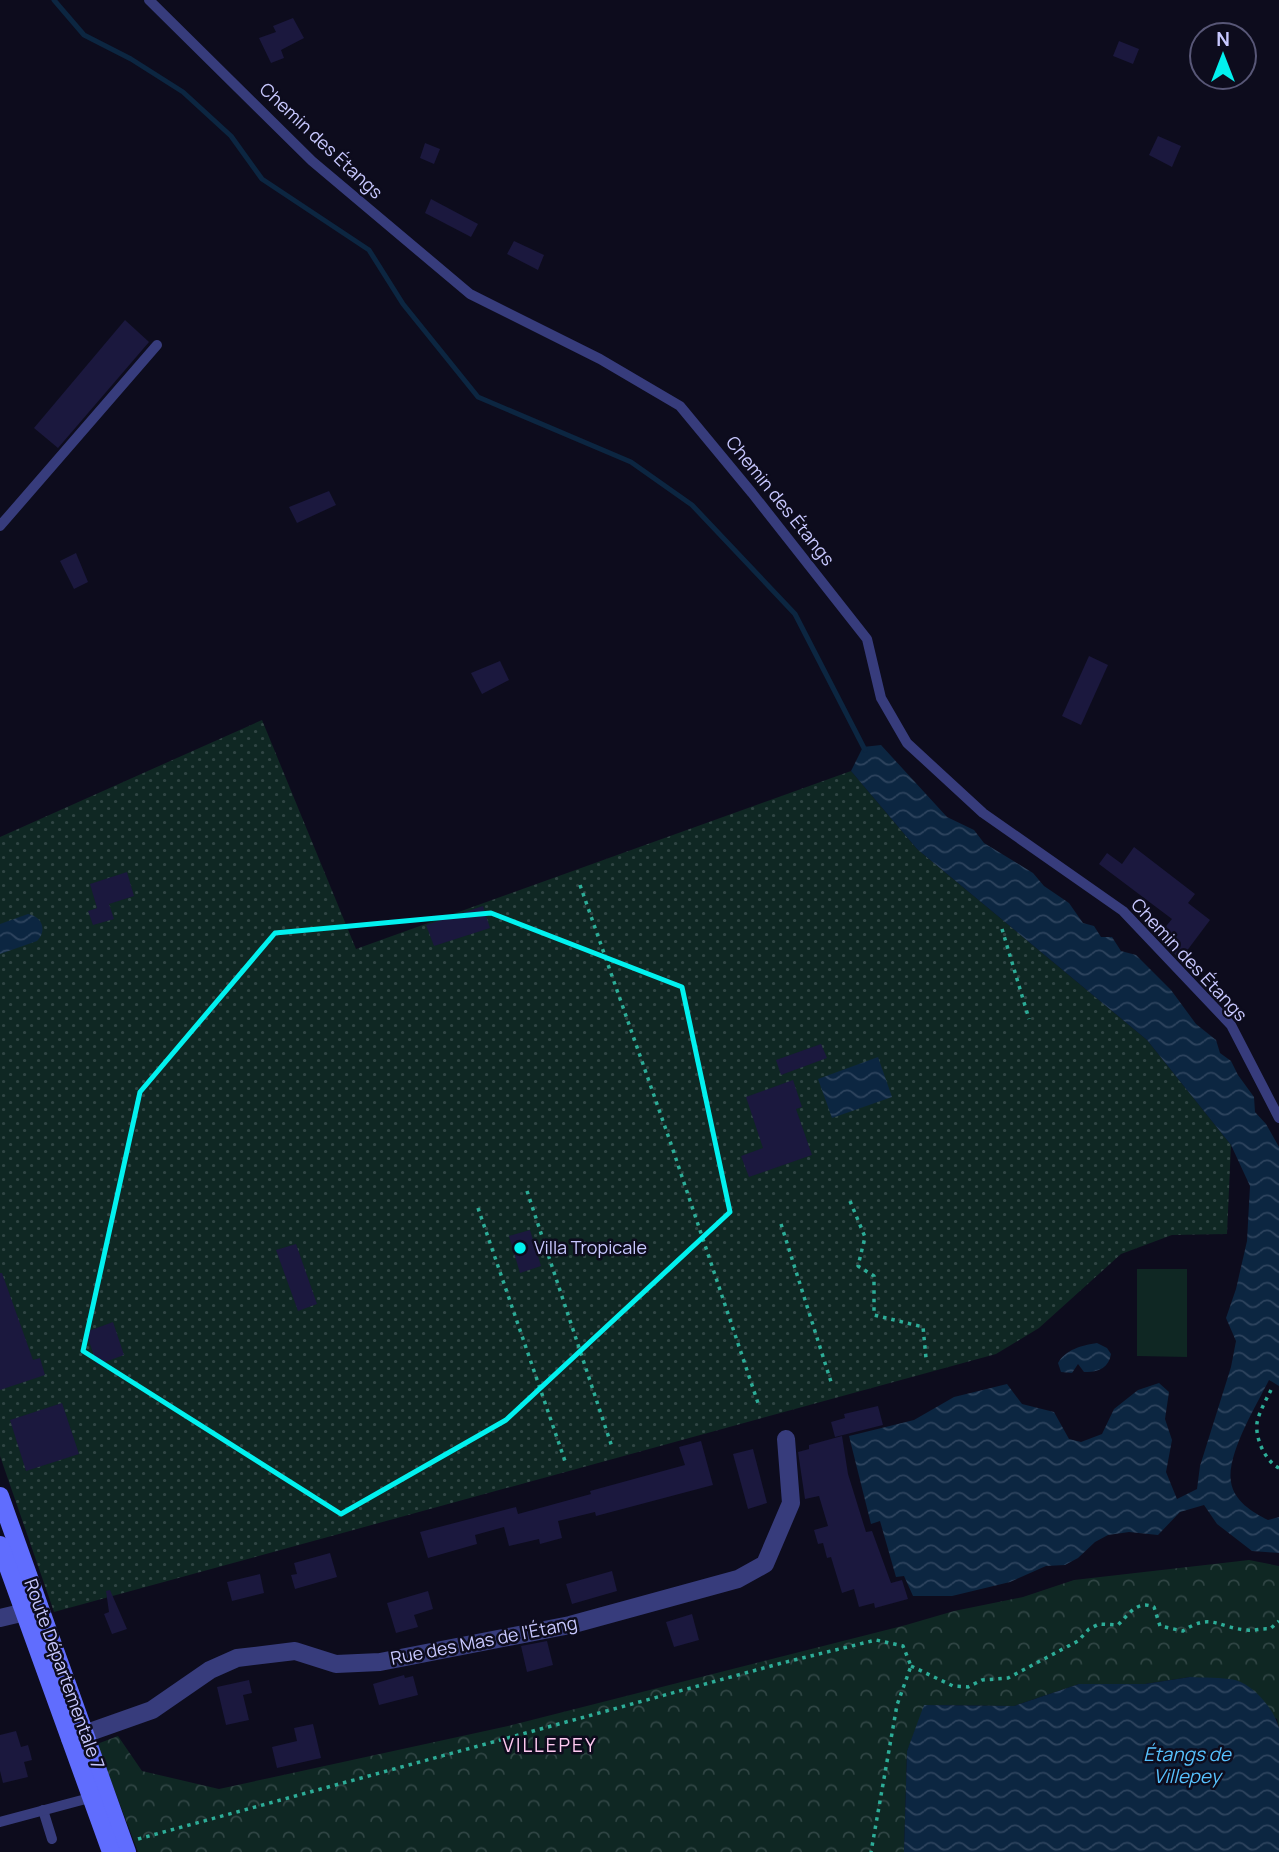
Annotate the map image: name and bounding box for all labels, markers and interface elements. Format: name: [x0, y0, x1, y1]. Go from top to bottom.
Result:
north arrow: [1188, 21, 1258, 91]
text: N: [1216, 26, 1230, 52]
street label: Chemin des Étangs: [255, 77, 388, 204]
street label: Chemin des Étangs: [721, 431, 840, 570]
street label: Chemin des Étangs: [1126, 893, 1253, 1026]
place label: Villa Tropicale: [534, 1235, 647, 1259]
marker: Villa Tropicale: [512, 1240, 528, 1256]
street label: Route Départementale 7: [19, 1575, 111, 1772]
street label: Rue des Mas de l'Étang: [388, 1610, 579, 1670]
district label: VILLEPEY: [502, 1732, 598, 1758]
water label: Étangs de Villepey: [1143, 1741, 1233, 1789]

